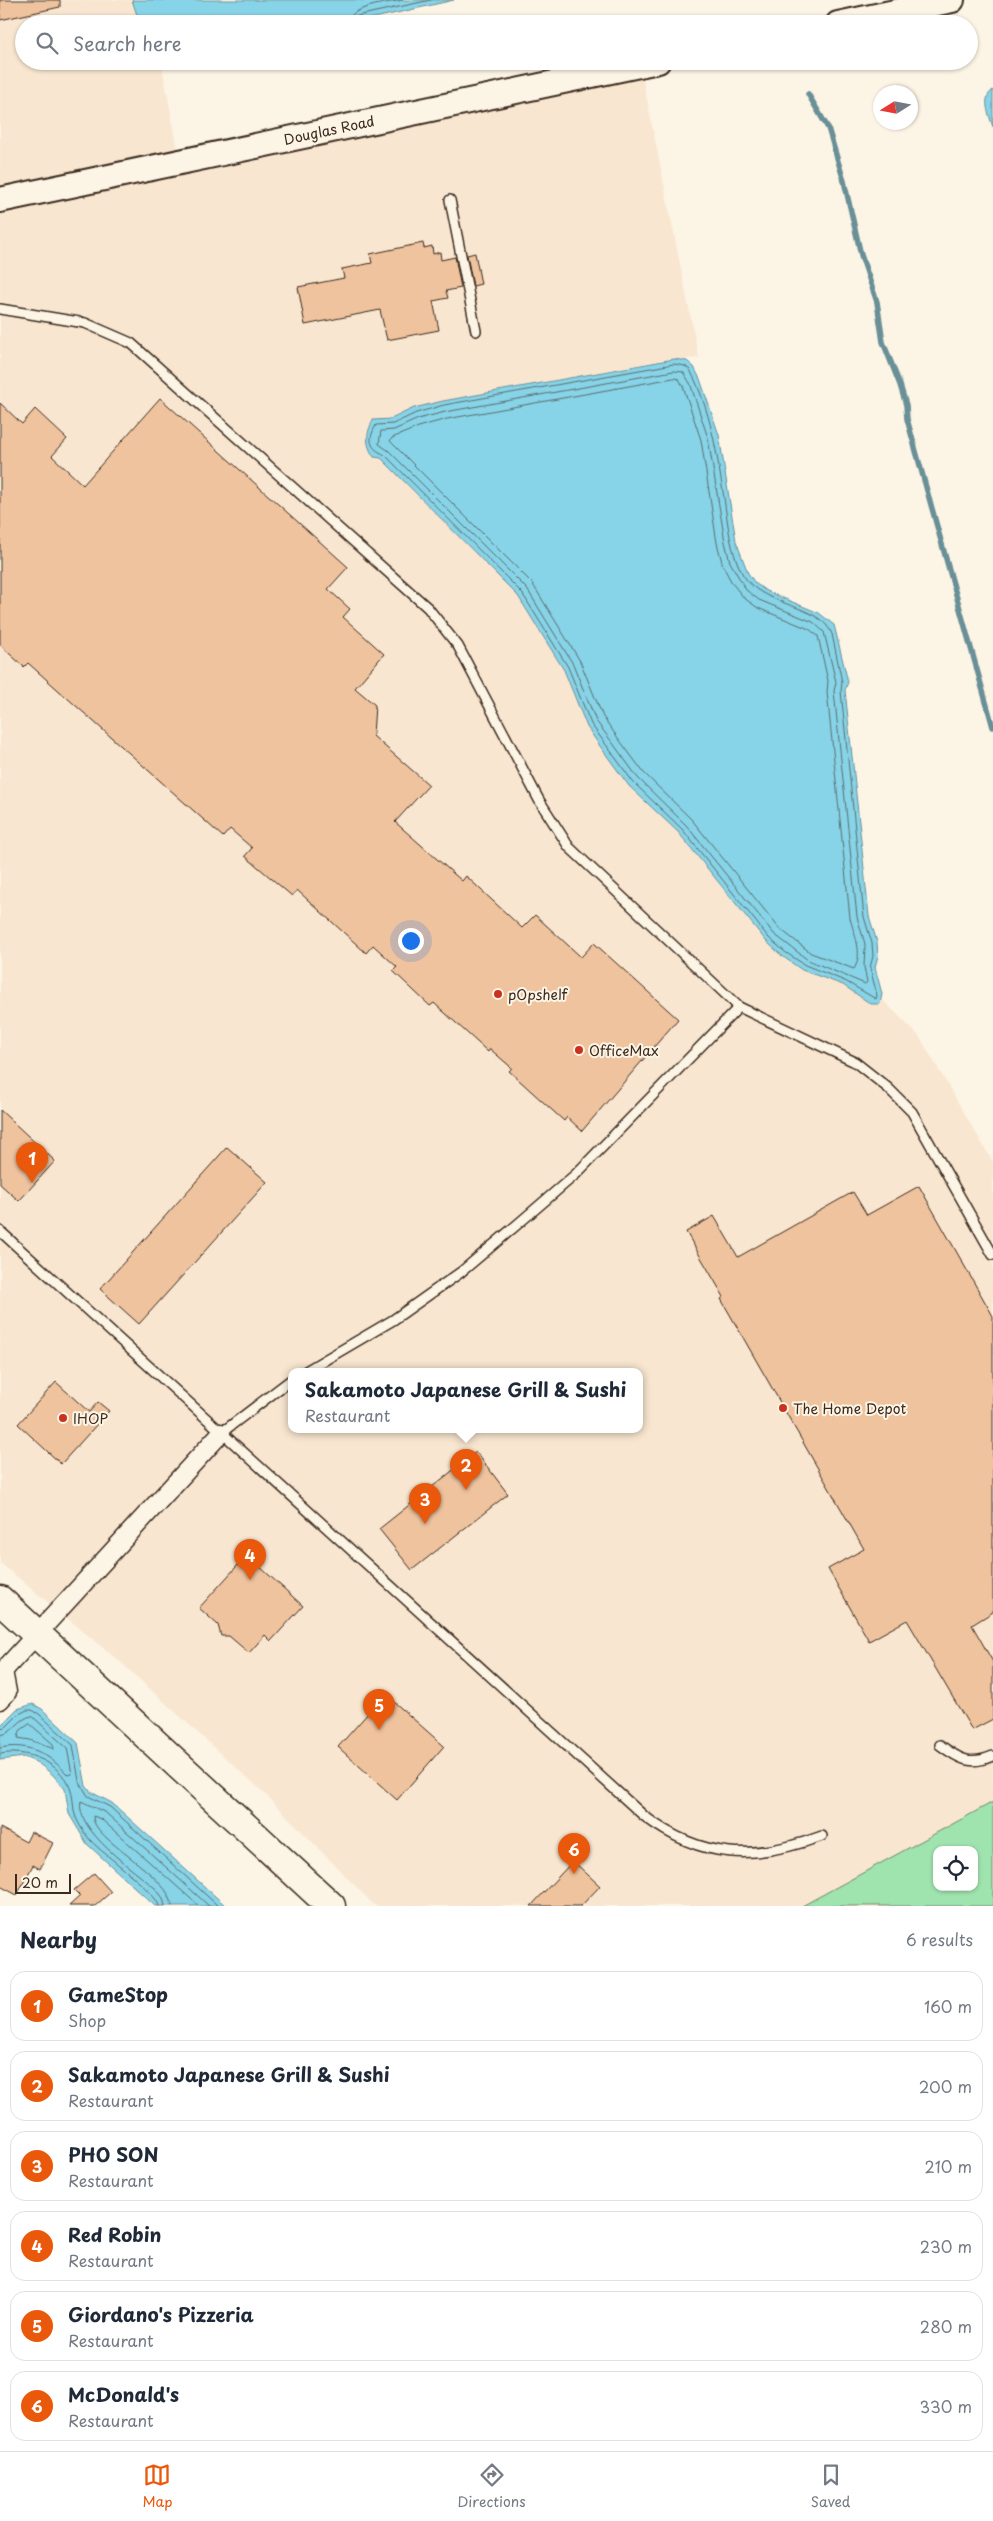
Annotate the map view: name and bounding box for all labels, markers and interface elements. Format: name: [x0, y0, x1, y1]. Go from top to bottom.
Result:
search box: [15, 15, 978, 70]
icon: search: [33, 29, 61, 57]
text: Search here: [73, 29, 182, 57]
north arrow: [873, 85, 918, 130]
street label: Douglas Road: [282, 110, 376, 150]
your location: [398, 928, 424, 954]
place label: pOpshelf: [508, 984, 569, 1005]
marker: pOpshelf: [492, 988, 504, 1000]
place label: OfficeMax: [589, 1040, 659, 1061]
marker: OfficeMax: [573, 1044, 585, 1056]
pin: 1: [16, 1142, 48, 1183]
popup: [288, 1368, 643, 1433]
text: Sakamoto Japanese Grill & Sushi: [305, 1375, 626, 1403]
place label: The Home Depot: [793, 1398, 907, 1419]
marker: The Home Depot: [777, 1402, 789, 1414]
text: Restaurant: [305, 1403, 390, 1427]
place label: IHOP: [73, 1408, 108, 1429]
marker: IHOP: [57, 1412, 69, 1424]
pin: 2: [450, 1449, 482, 1490]
pin: 3: [409, 1483, 441, 1524]
pin: 4: [234, 1539, 266, 1580]
pin: 5: [363, 1689, 395, 1730]
pin: 6: [558, 1833, 590, 1874]
map controls: [933, 1846, 978, 1891]
button: locate: [933, 1846, 978, 1891]
scale bar: [15, 1871, 71, 1894]
text: 20 m: [22, 1872, 58, 1893]
text: Nearby: [20, 1923, 97, 1955]
text: 6 results: [906, 1927, 973, 1951]
text: GameStop: [68, 1980, 168, 2008]
text: 1: [33, 1994, 41, 2018]
text: 160 m: [924, 1994, 972, 2018]
text: Shop: [68, 2008, 106, 2032]
text: Sakamoto Japanese Grill & Sushi: [68, 2060, 390, 2088]
text: 2: [31, 2074, 43, 2098]
text: 200 m: [919, 2074, 972, 2098]
text: Restaurant: [68, 2088, 154, 2112]
text: PHO SON: [68, 2140, 159, 2168]
text: 3: [32, 2154, 42, 2178]
text: 210 m: [924, 2154, 972, 2178]
text: Restaurant: [68, 2168, 154, 2192]
text: Red Robin: [68, 2220, 161, 2248]
text: 4: [32, 2234, 42, 2258]
text: 230 m: [920, 2234, 972, 2258]
text: Restaurant: [68, 2248, 154, 2272]
text: Giordano's Pizzeria: [68, 2300, 254, 2328]
text: 5: [32, 2314, 42, 2338]
text: 280 m: [920, 2314, 972, 2338]
text: Restaurant: [68, 2328, 154, 2352]
text: McDonald's: [68, 2380, 179, 2408]
text: 6: [31, 2394, 43, 2418]
text: 330 m: [919, 2394, 972, 2418]
text: Restaurant: [68, 2408, 154, 2432]
tab: Map: [143, 2461, 172, 2512]
tab: Directions: [458, 2461, 526, 2512]
tab: Saved: [811, 2461, 850, 2512]

